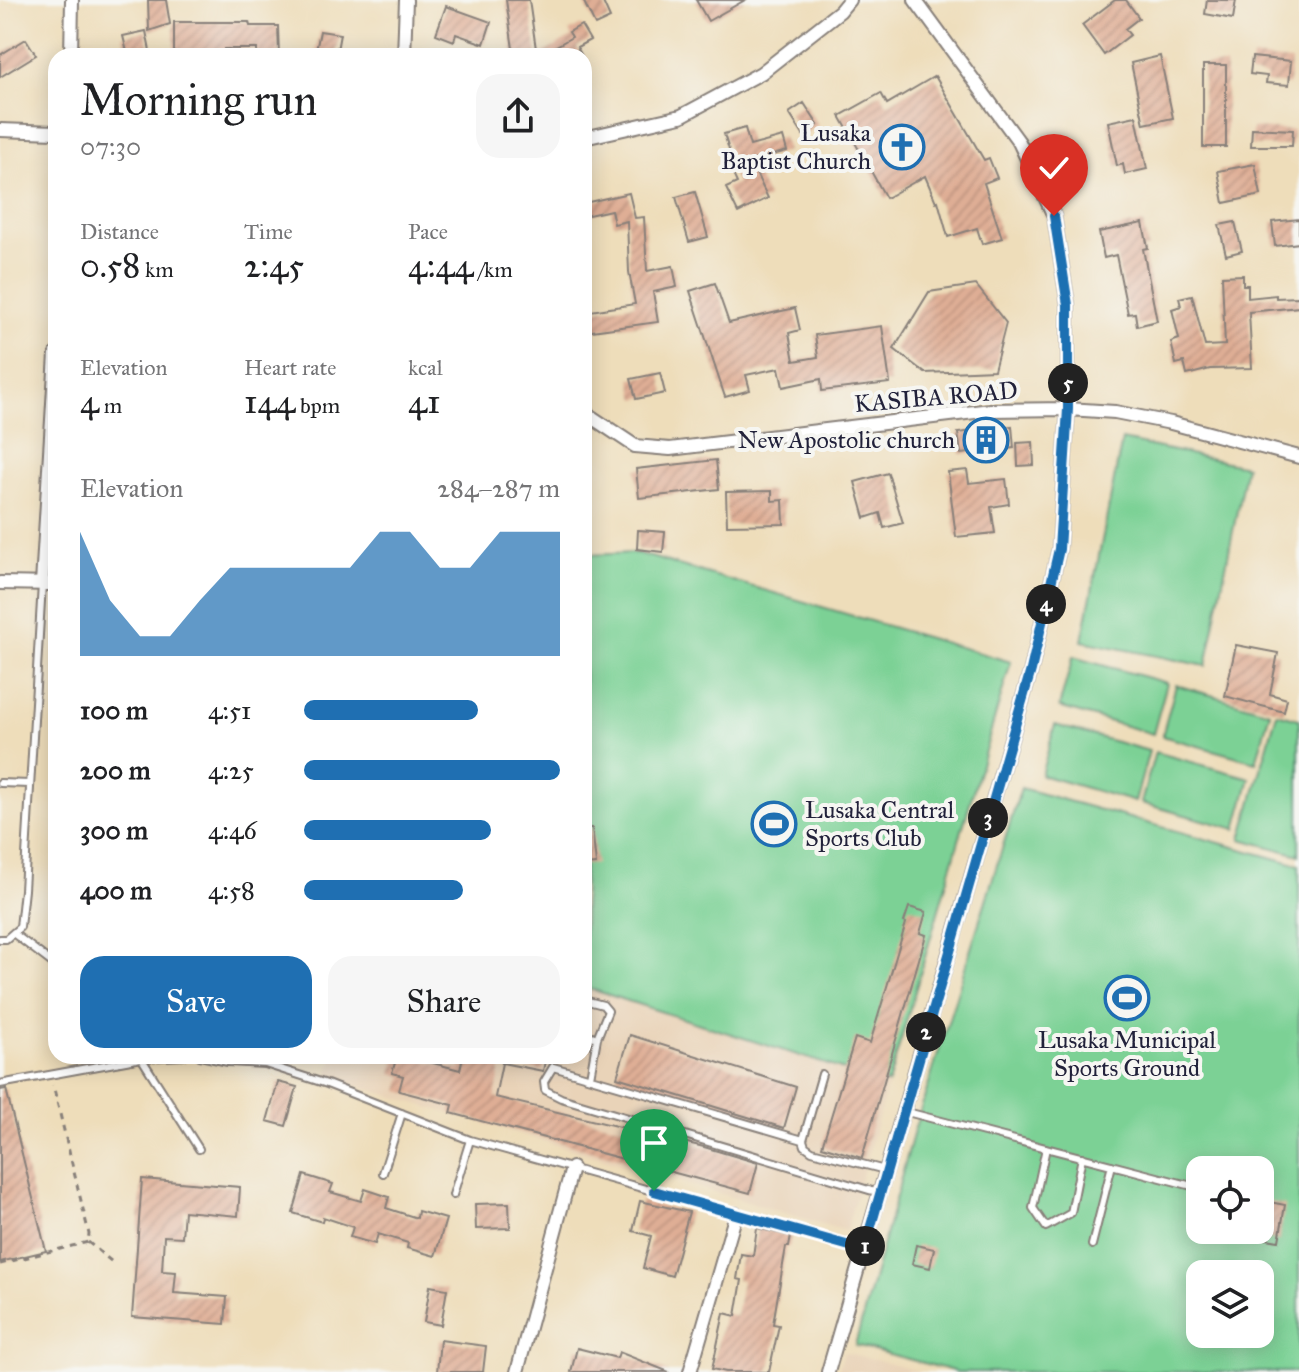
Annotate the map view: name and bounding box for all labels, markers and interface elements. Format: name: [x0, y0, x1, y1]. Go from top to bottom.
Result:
text: Morning run: [80, 73, 317, 127]
button: share: [476, 74, 560, 158]
place label: Lusaka Baptist Church: [721, 118, 872, 176]
church icon: Lusaka Baptist Church: [878, 123, 926, 171]
text: 07:30: [80, 130, 141, 162]
pin: [1020, 134, 1088, 216]
icon: check: [1032, 146, 1076, 190]
text: Distance: [80, 218, 159, 245]
text: Time: [244, 218, 293, 245]
text: Pace: [408, 218, 448, 245]
text: 0.58: [80, 245, 140, 286]
text: 2:45: [244, 245, 304, 286]
text: 4:44: [408, 245, 473, 286]
text: km: [140, 256, 174, 283]
text: /km: [473, 256, 513, 283]
text: Elevation: [80, 354, 167, 381]
text: Heart rate: [244, 354, 337, 381]
text: kcal: [408, 354, 443, 381]
pin: 5: [1048, 363, 1088, 403]
text: 5: [1063, 369, 1073, 396]
street label: KASIBA ROAD: [853, 375, 1019, 419]
text: 4: [80, 381, 99, 422]
text: 144: [244, 381, 295, 422]
text: 41: [408, 381, 440, 422]
text: m: [99, 392, 122, 419]
text: bpm: [295, 392, 340, 419]
building icon: New Apostolic church: [962, 416, 1010, 464]
place label: New Apostolic church: [738, 425, 955, 455]
text: Elevation: [80, 472, 183, 504]
text: 284–287 m: [437, 472, 560, 504]
pin: 4: [1026, 584, 1066, 624]
text: 4: [1040, 590, 1052, 617]
text: 100 m: [80, 694, 148, 726]
text: 4:51: [208, 694, 251, 726]
text: 200 m: [80, 754, 151, 786]
text: 4:25: [208, 754, 254, 786]
place label: Lusaka Central Sports Club: [805, 795, 955, 853]
pin: 3: [968, 798, 1008, 838]
sports icon: Lusaka Central Sports Club: [750, 800, 798, 848]
text: 3: [984, 804, 992, 831]
text: 300 m: [80, 814, 148, 846]
text: 4:46: [208, 814, 257, 846]
text: 400 m: [80, 874, 152, 906]
text: 4:58: [208, 874, 255, 906]
button: Save: [80, 956, 312, 1048]
button: Share: [328, 956, 560, 1048]
sports icon: Lusaka Municipal Sports Ground: [1103, 974, 1151, 1022]
pin: 2: [906, 1012, 946, 1052]
text: 2: [921, 1018, 931, 1045]
place label: Lusaka Municipal Sports Ground: [1038, 1025, 1217, 1083]
pin: [620, 1109, 688, 1191]
icon: arrive: [632, 1121, 676, 1165]
map controls: [1186, 1156, 1274, 1348]
button: locate: [1186, 1156, 1274, 1244]
pin: 1: [845, 1226, 885, 1266]
text: 1: [861, 1232, 869, 1259]
button: layers: [1186, 1260, 1274, 1348]

